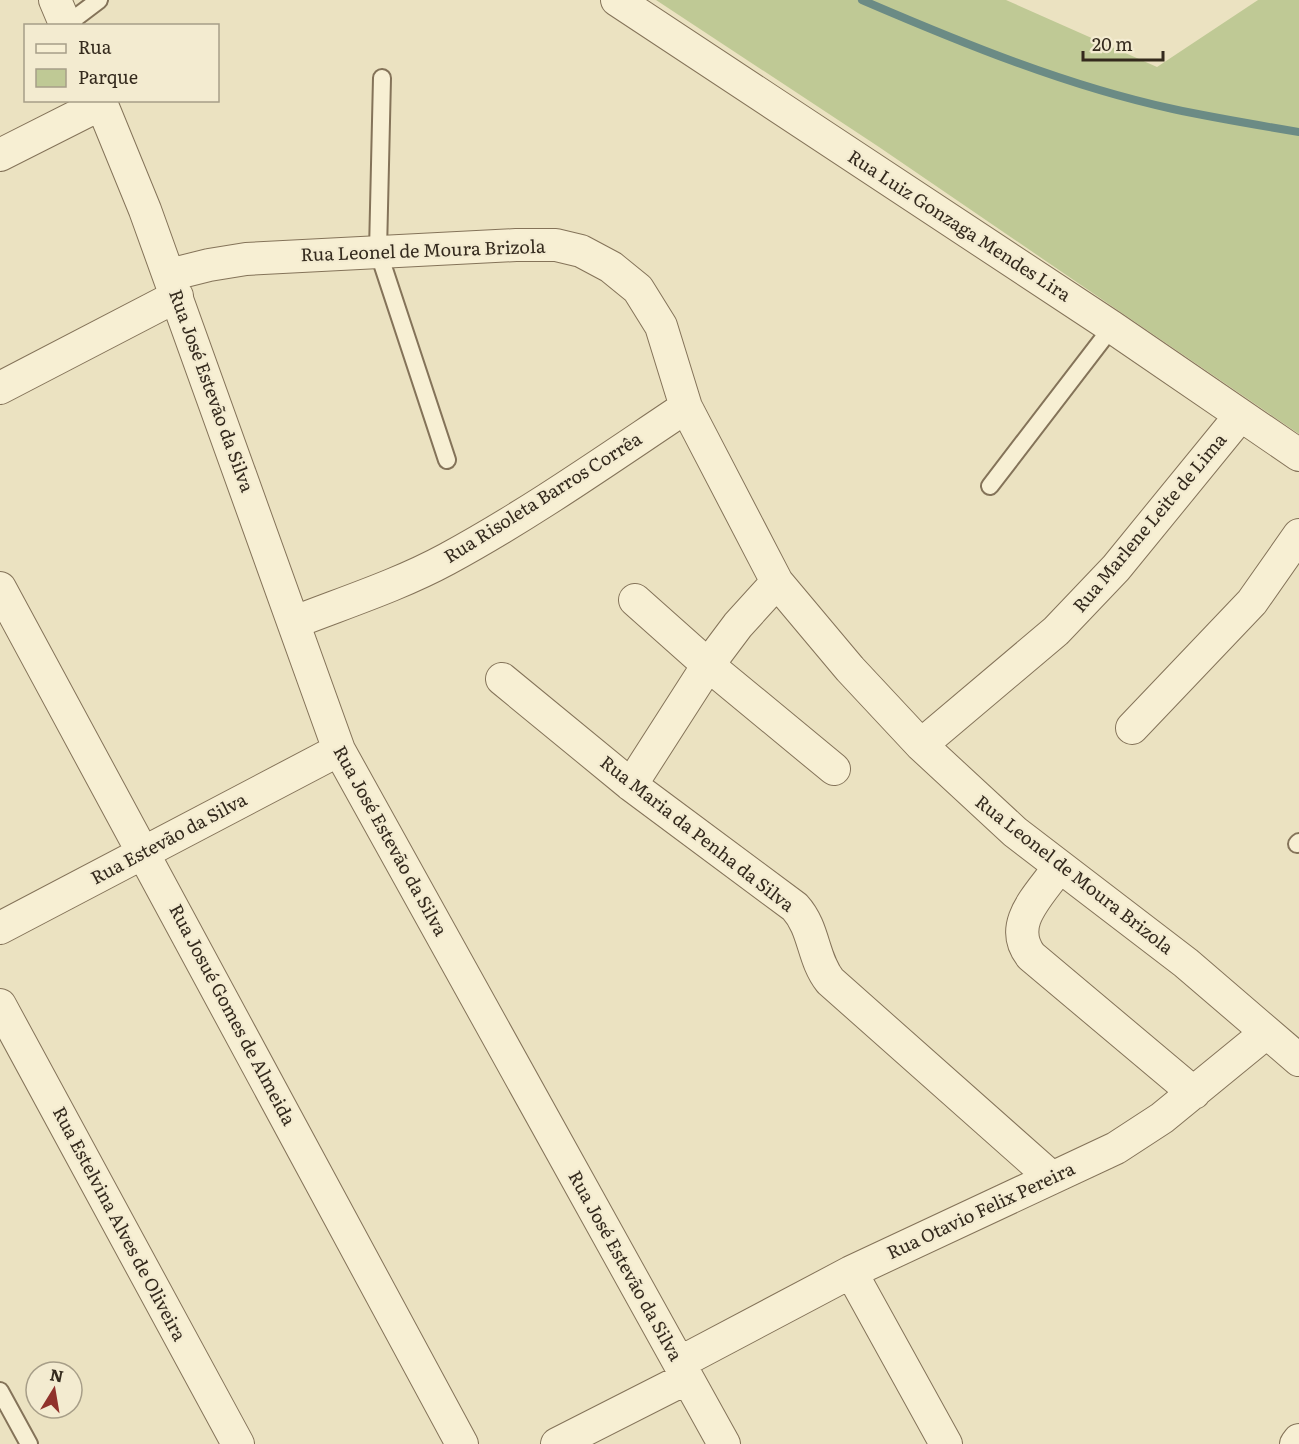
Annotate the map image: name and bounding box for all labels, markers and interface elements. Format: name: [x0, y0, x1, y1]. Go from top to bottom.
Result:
legend: [24, 24, 219, 102]
scale bar: [1083, 24, 1162, 62]
text: 20 m: [1092, 30, 1133, 57]
text: Rua: [78, 33, 112, 60]
text: Parque: [78, 63, 138, 90]
street label: Rua Luiz Gonzaga Mendes Lira: [843, 142, 1077, 307]
street label: Rua Leonel de Moura Brizola: [300, 232, 546, 267]
street label: Rua José Estevão da Silva: [163, 285, 262, 496]
street label: Rua Risoleta Barros Corrêa: [438, 424, 647, 569]
street label: Rua Marlene Leite de Lima: [1066, 426, 1232, 618]
street label: Rua José Estevão da Silva: [328, 740, 455, 941]
street label: Rua Maria da Penha da Silva: [595, 748, 801, 918]
street label: Rua Estevão da Silva: [85, 785, 251, 890]
street label: Rua Leonel de Moura Brizola: [970, 788, 1180, 960]
street label: Rua Josué Gomes de Almeida: [163, 899, 303, 1130]
street label: Rua Estelvina Alves de Oliveira: [47, 1101, 194, 1346]
street label: Rua Otavio Felix Pereira: [882, 1154, 1079, 1265]
street label: Rua José Estevão da Silva: [563, 1165, 690, 1366]
north arrow: [24, 1360, 84, 1420]
text: N: [48, 1361, 66, 1387]

